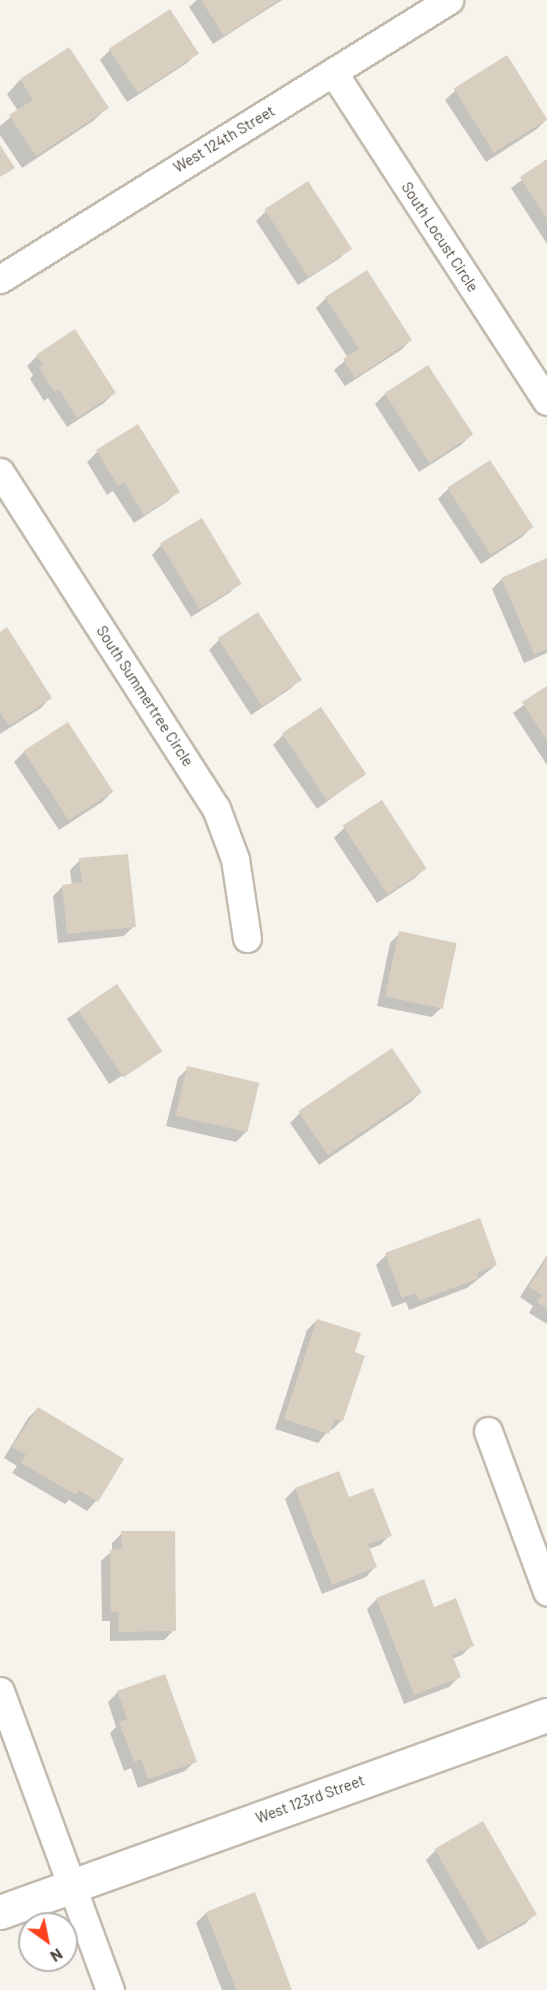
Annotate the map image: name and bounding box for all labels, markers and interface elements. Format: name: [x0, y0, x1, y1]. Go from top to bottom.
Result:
street label: West 124th Street: [170, 102, 278, 176]
street label: South Locust Circle: [398, 179, 482, 295]
street label: South Summertree Circle: [93, 622, 197, 770]
street label: West 123rd Street: [253, 1771, 367, 1827]
north arrow: [18, 1912, 78, 1972]
text: N: [47, 1945, 67, 1967]

